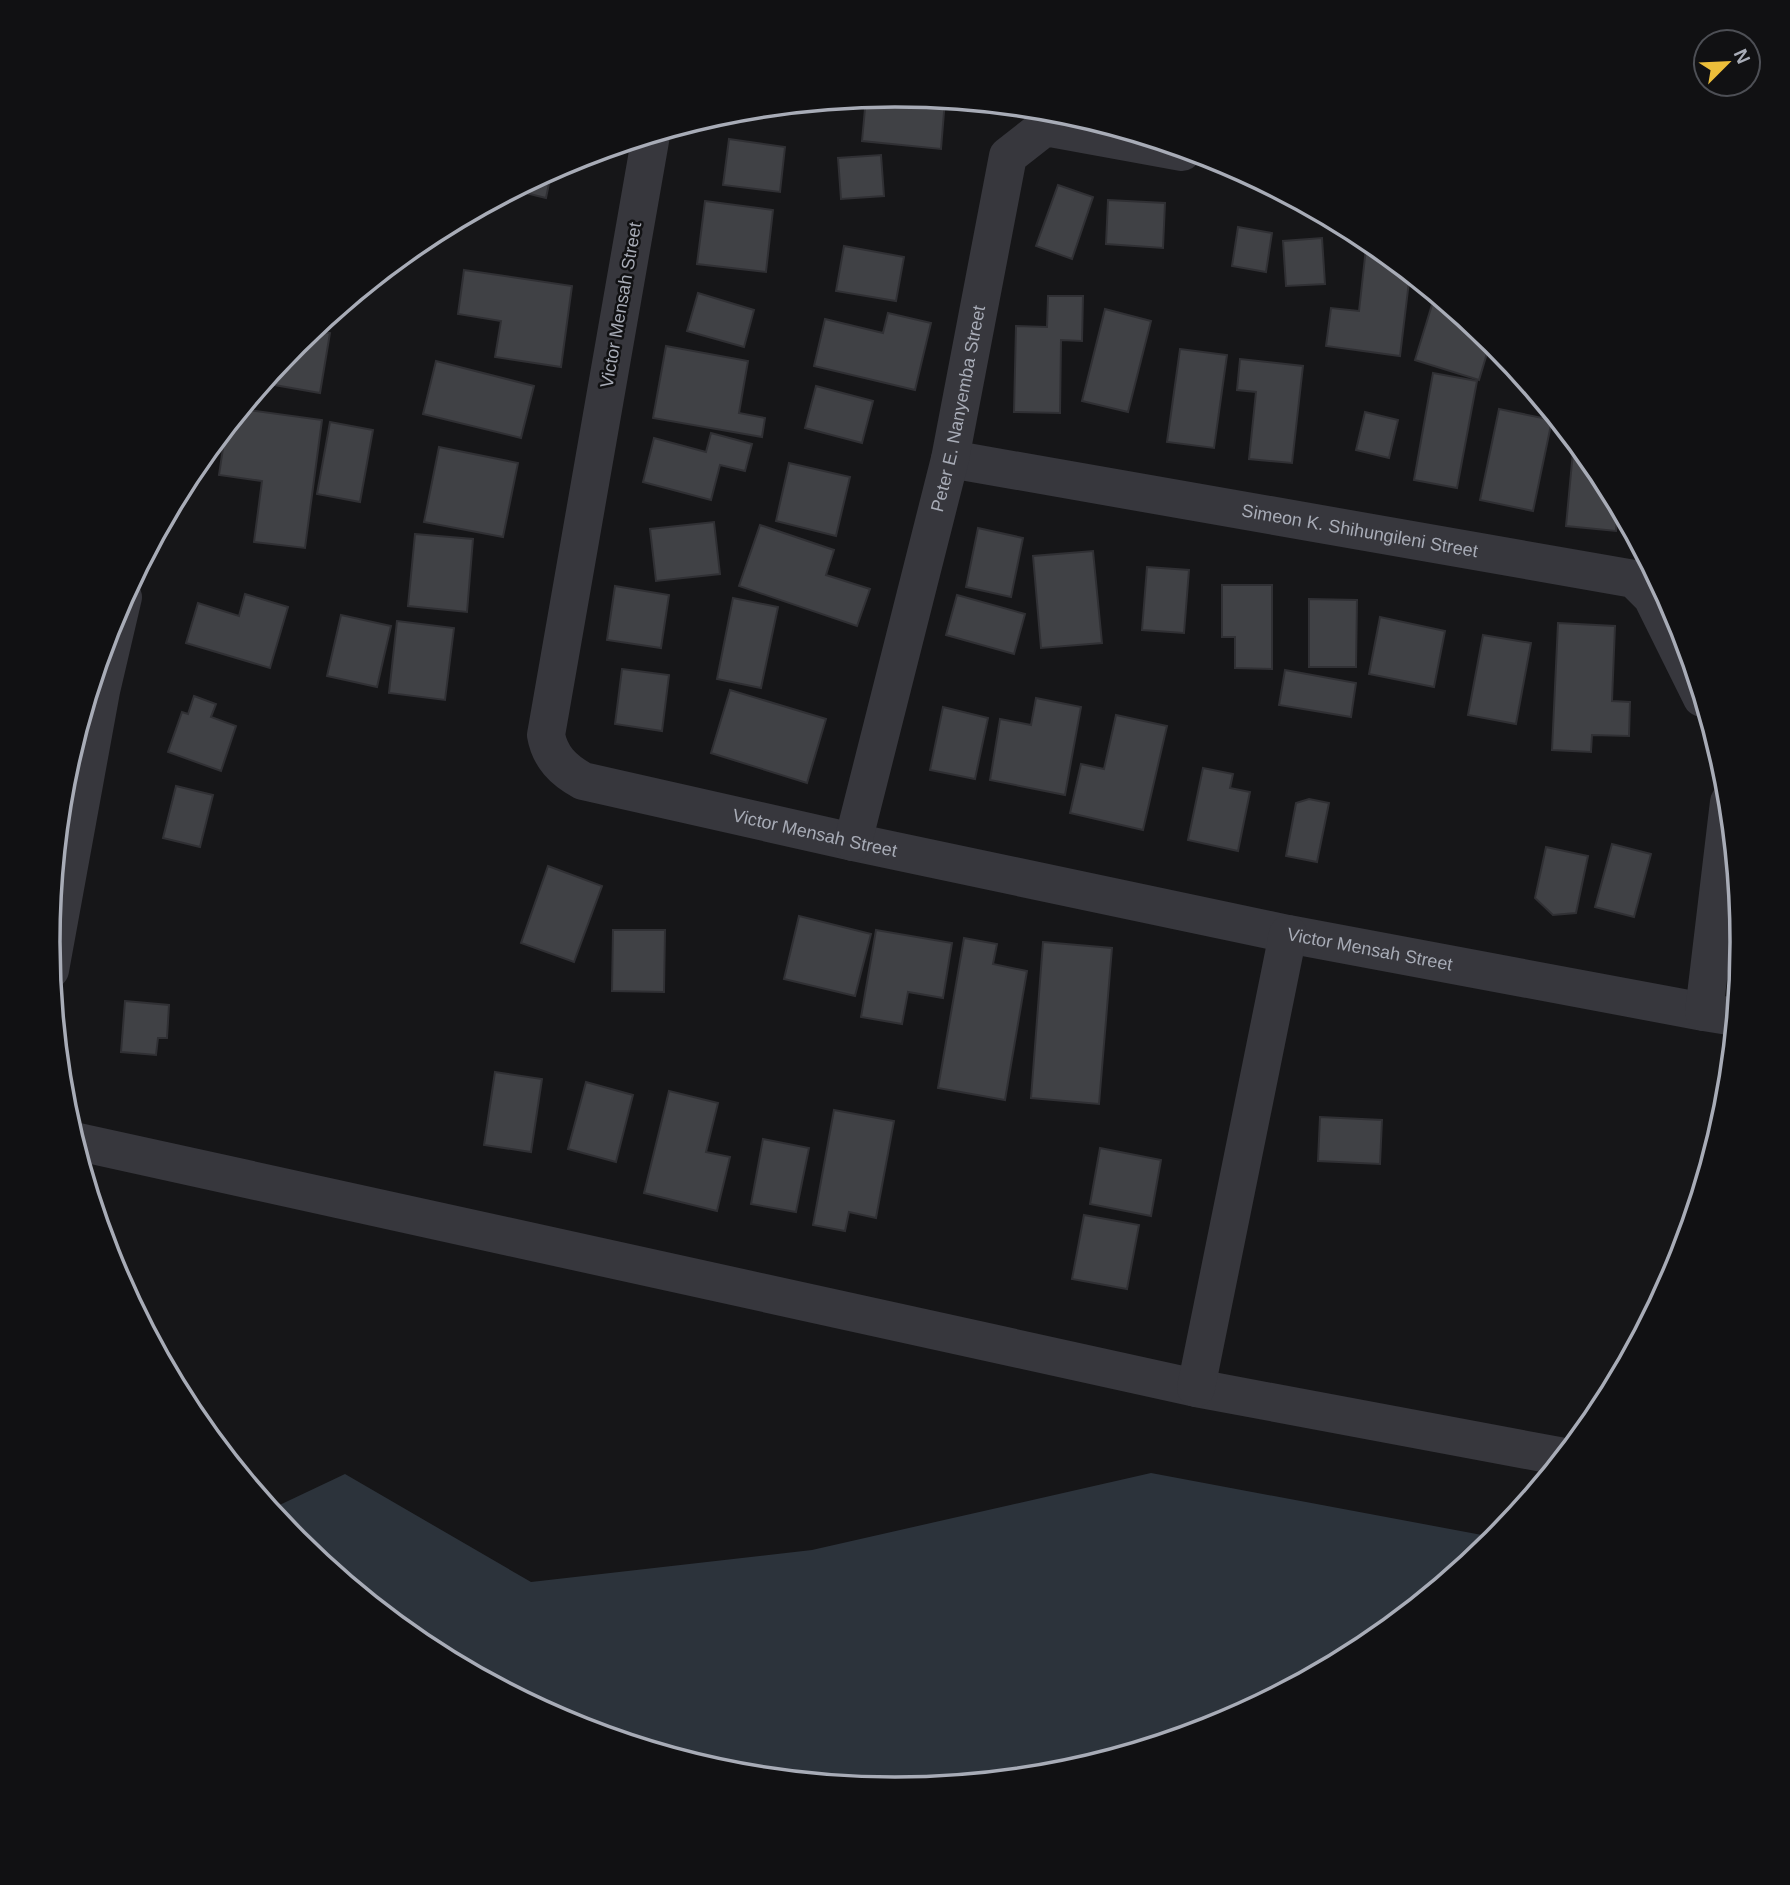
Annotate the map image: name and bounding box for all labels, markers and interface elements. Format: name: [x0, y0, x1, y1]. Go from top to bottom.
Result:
north arrow: [1692, 28, 1762, 98]
text: N: [1730, 46, 1754, 67]
street label: Victor Mensah Street: [597, 221, 645, 389]
street label: Peter E. Nanyemba Street: [927, 304, 989, 514]
street label: Simeon K. Shihungileni Street: [1240, 500, 1479, 561]
street label: Victor Mensah Street: [731, 805, 899, 861]
street label: Victor Mensah Street: [1285, 924, 1454, 975]

